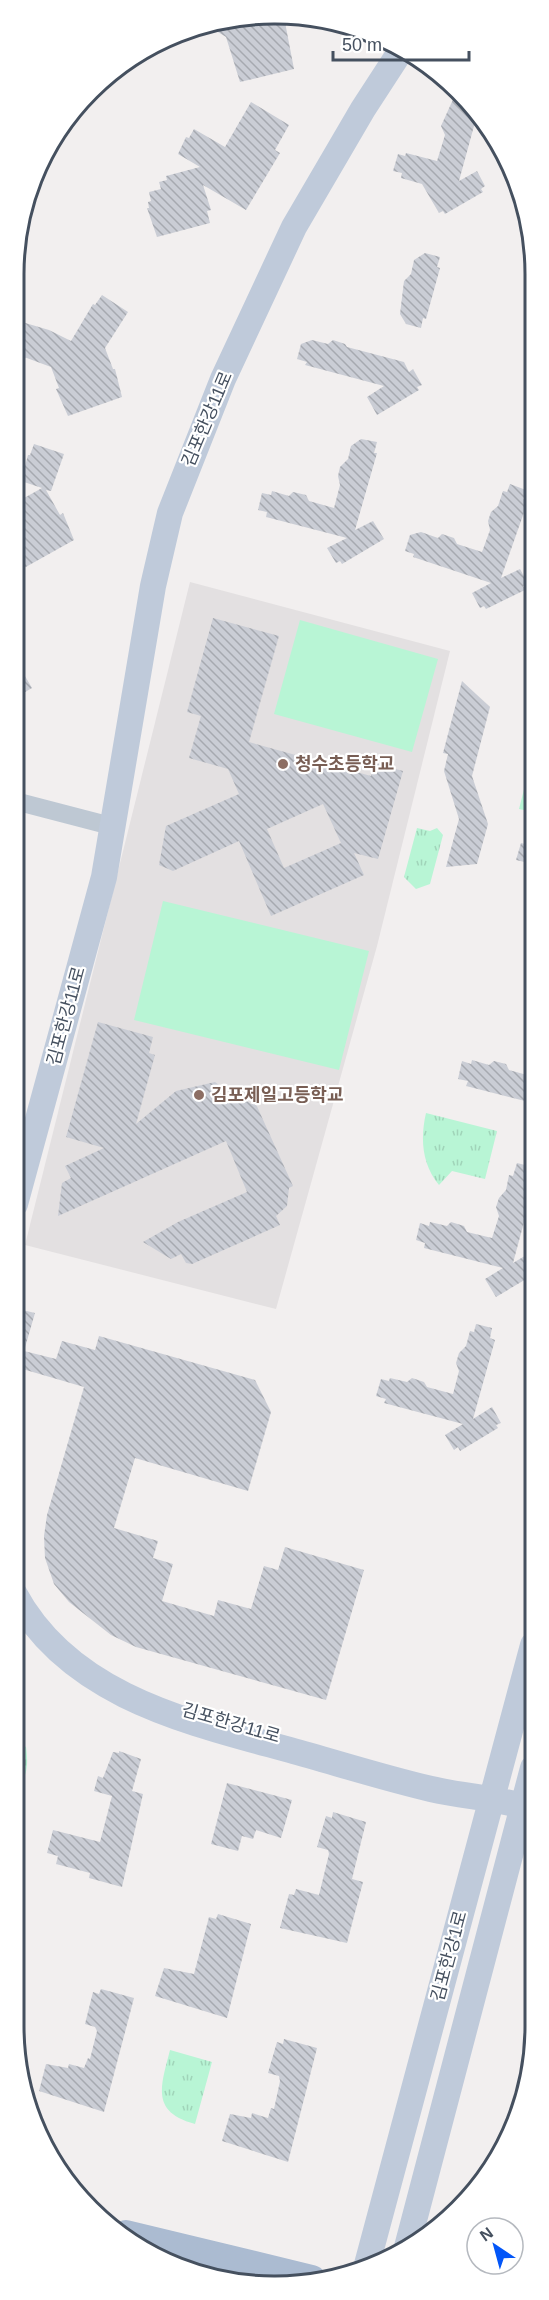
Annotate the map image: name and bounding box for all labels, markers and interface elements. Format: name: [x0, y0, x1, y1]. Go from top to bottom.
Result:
scale bar: [333, 24, 470, 62]
text: 50 m: [342, 35, 382, 55]
street label: 김포한강11로: [178, 368, 236, 470]
place label: 청수초등학교: [295, 754, 394, 774]
marker: 청수초등학교: [276, 757, 290, 771]
street label: 김포한강11로: [43, 964, 89, 1068]
place label: 김포제일고등학교: [211, 1085, 343, 1105]
marker: 김포제일고등학교: [192, 1088, 206, 1102]
street label: 김포한강11로: [179, 1699, 283, 1747]
street label: 김포한강1로: [427, 1909, 471, 2003]
north arrow: [465, 2216, 525, 2276]
text: N: [477, 2224, 496, 2245]

